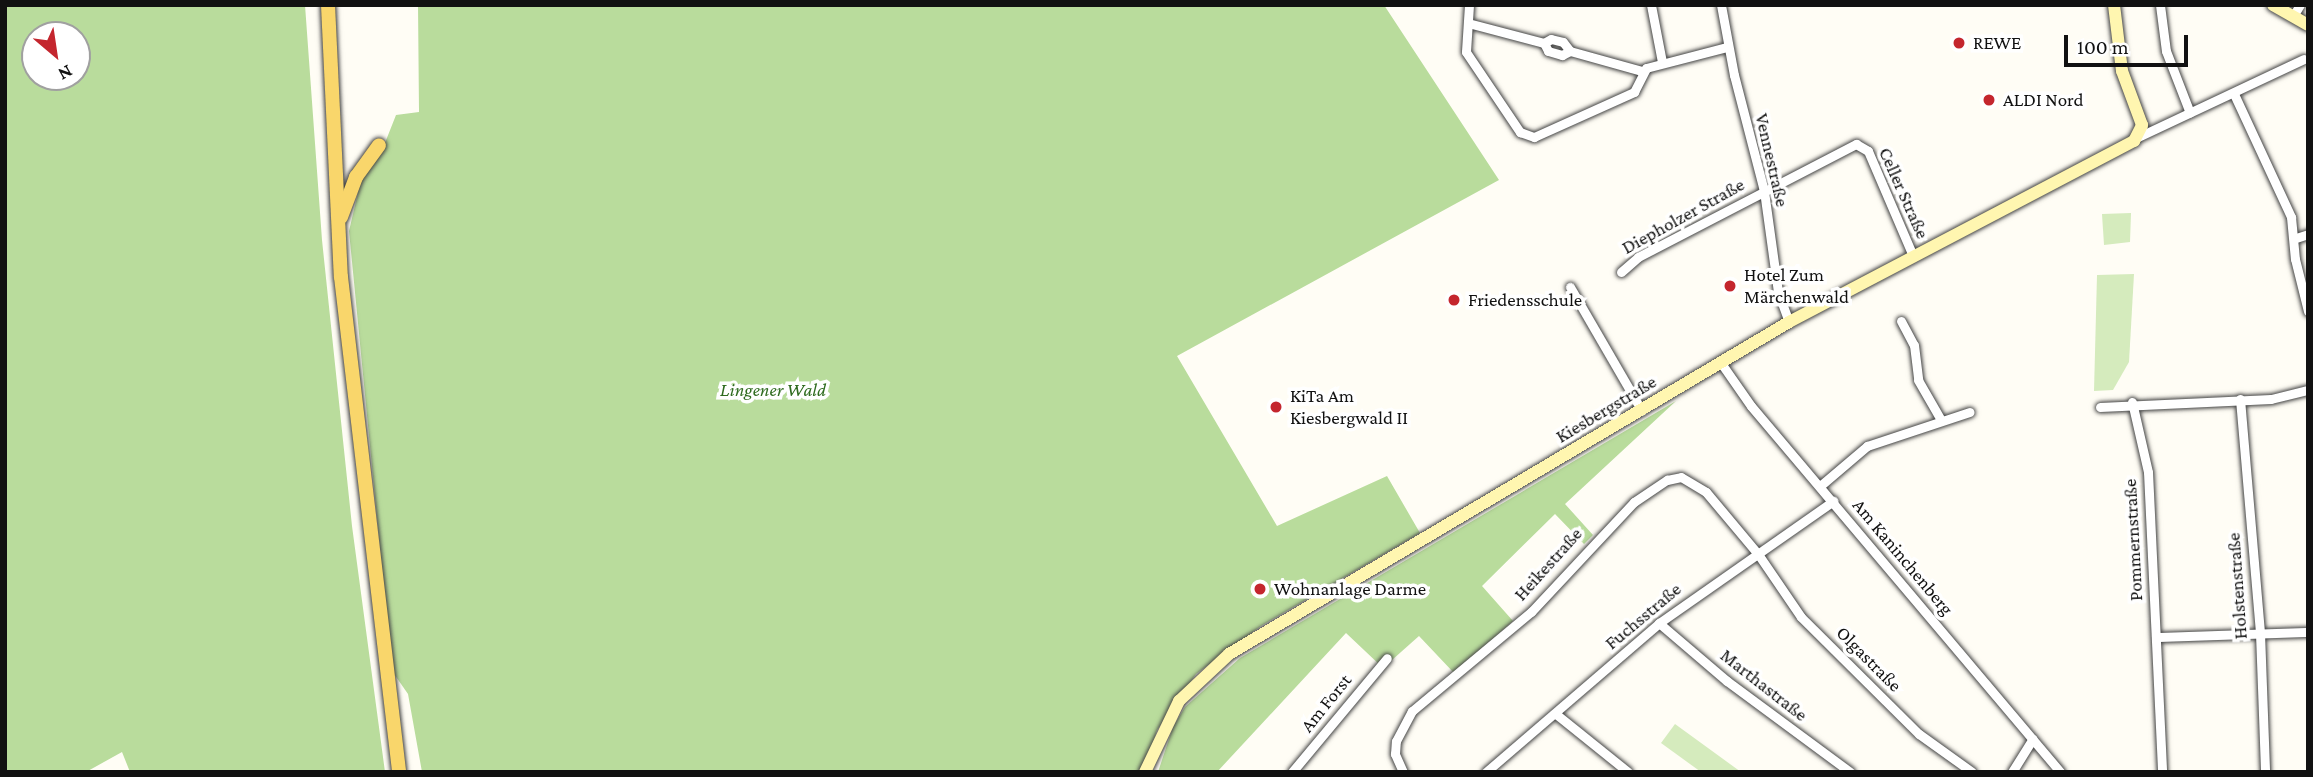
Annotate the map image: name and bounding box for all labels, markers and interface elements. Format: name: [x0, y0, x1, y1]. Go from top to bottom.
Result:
north arrow: [21, 21, 91, 91]
scale bar: [2068, 21, 2192, 65]
place label: REWE: [1973, 32, 2021, 54]
marker: REWE: [1951, 35, 1967, 51]
text: 100 m: [2077, 35, 2129, 59]
text: N: [55, 61, 76, 85]
place label: ALDI Nord: [2003, 89, 2083, 111]
marker: ALDI Nord: [1981, 92, 1997, 108]
street label: Vennestraße: [1750, 111, 1794, 209]
street label: Celler Straße: [1874, 144, 1934, 242]
street label: Diepholzer Straße: [1618, 173, 1748, 259]
place label: Hotel Zum Märchenwald: [1744, 264, 1849, 308]
marker: Hotel Zum Märchenwald: [1722, 278, 1738, 294]
place label: Friedensschule: [1468, 289, 1582, 311]
marker: Friedensschule: [1446, 292, 1462, 308]
street label: Kiesbergstraße: [1552, 370, 1660, 448]
park label: Lingener Wald: [720, 379, 826, 401]
place label: KiTa Am Kiesbergwald II: [1290, 385, 1408, 429]
marker: KiTa Am Kiesbergwald II: [1268, 399, 1284, 415]
street label: Pommernstraße: [2118, 478, 2148, 602]
street label: Am Kaninchenberg: [1848, 494, 1958, 620]
street label: Heikestraße: [1509, 523, 1587, 605]
street label: Holstenstraße: [2222, 532, 2252, 640]
place label: Wohnanlage Darme: [1274, 578, 1426, 600]
street label: Fuchsstraße: [1600, 578, 1686, 654]
marker: Wohnanlage Darme: [1252, 581, 1268, 597]
street label: Olgastraße: [1831, 621, 1907, 697]
street label: Marthastraße: [1716, 644, 1812, 726]
street label: Am Forst: [1296, 669, 1356, 737]

